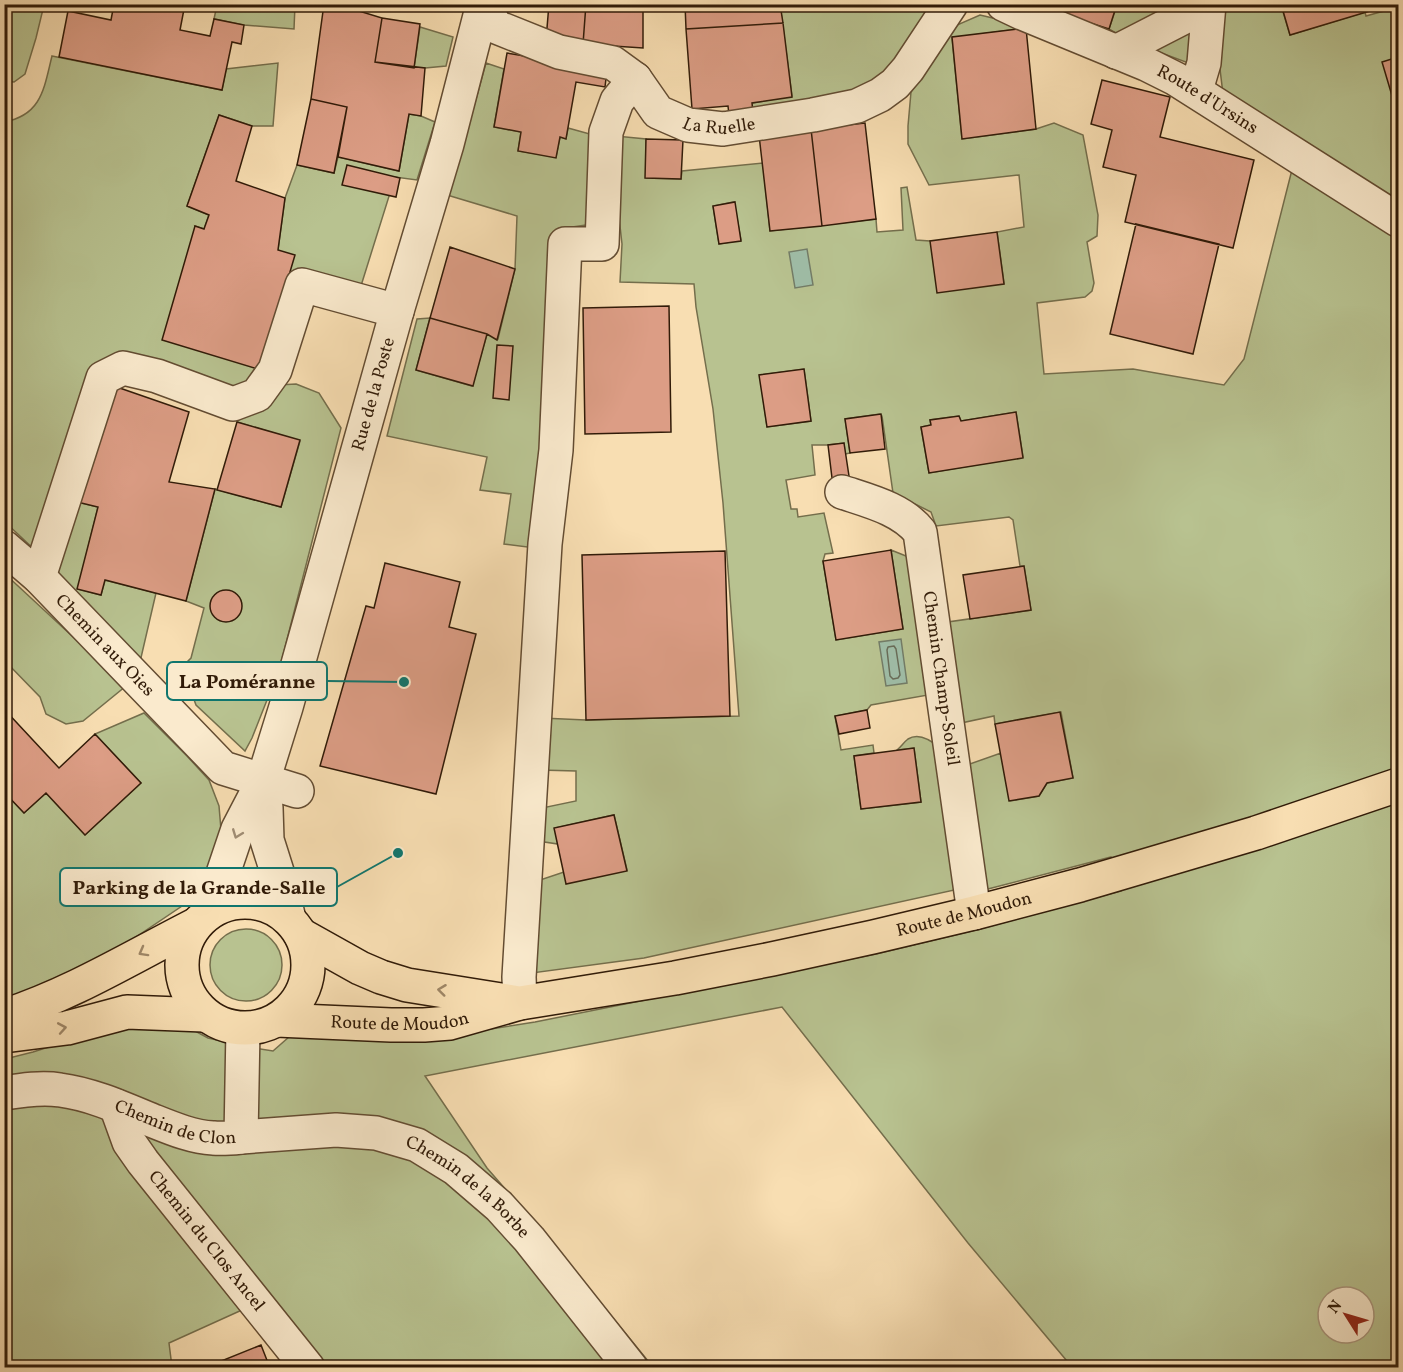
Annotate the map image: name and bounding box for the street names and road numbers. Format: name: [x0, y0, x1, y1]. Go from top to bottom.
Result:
street label: Route d'Ursins: [1152, 59, 1263, 140]
street label: La Ruelle: [678, 111, 757, 142]
street label: Rue de la Poste: [346, 335, 401, 454]
street label: Chemin aux Oies: [49, 589, 160, 702]
street label: Chemin Champ-Soleil: [916, 590, 966, 768]
street label: Route de Moudon: [894, 886, 1035, 944]
street label: Route de Moudon: [330, 1006, 472, 1038]
street label: Chemin de Clon: [111, 1094, 237, 1151]
street label: Chemin de la Borbe: [403, 1130, 535, 1244]
street label: Chemin du Clos Ancel: [142, 1165, 271, 1317]

